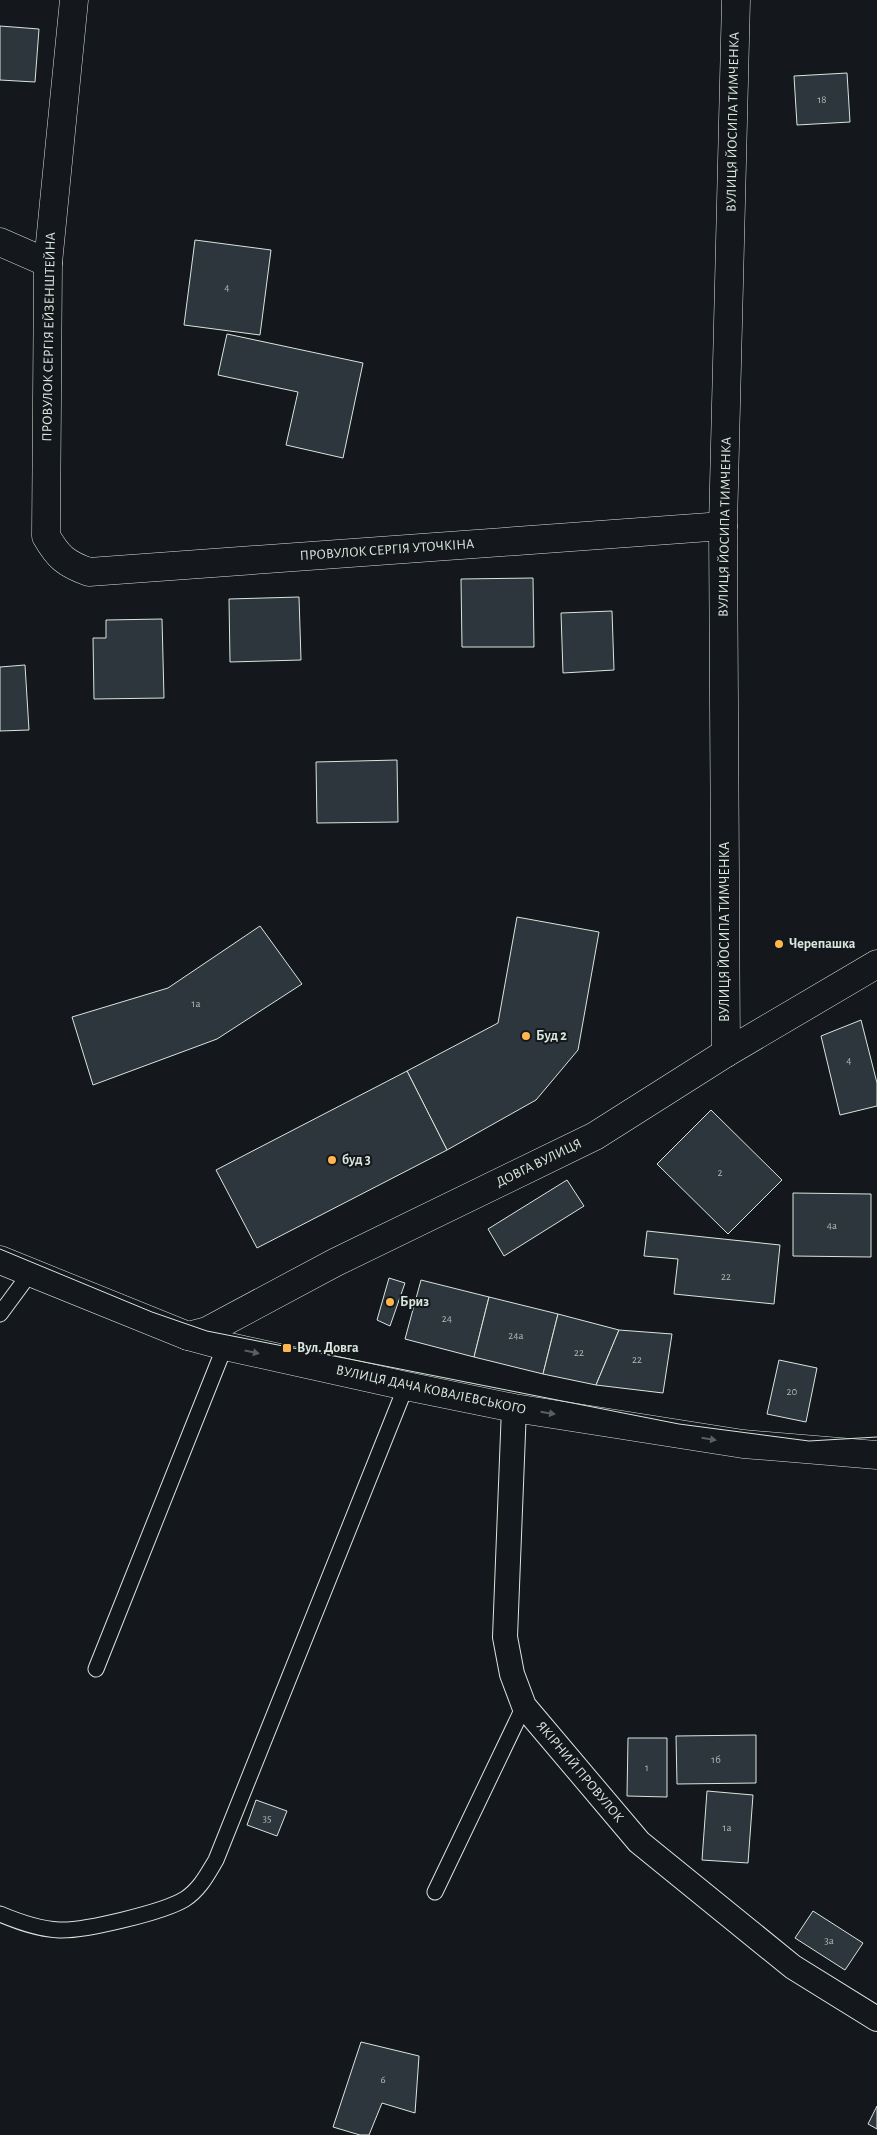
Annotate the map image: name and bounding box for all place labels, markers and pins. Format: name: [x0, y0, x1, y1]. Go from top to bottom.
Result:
place label: Черепашка: [789, 937, 856, 951]
marker: Черепашка: [773, 938, 785, 950]
place label: Буд 2: [536, 1029, 567, 1043]
marker: Буд 2: [520, 1030, 532, 1042]
place label: буд 3: [342, 1153, 371, 1167]
marker: буд 3: [326, 1154, 338, 1166]
place label: Бриз: [400, 1295, 429, 1309]
marker: Бриз: [384, 1296, 396, 1308]
place label: Вул. Довга: [297, 1341, 359, 1355]
marker: Вул. Довга: [281, 1342, 293, 1354]

